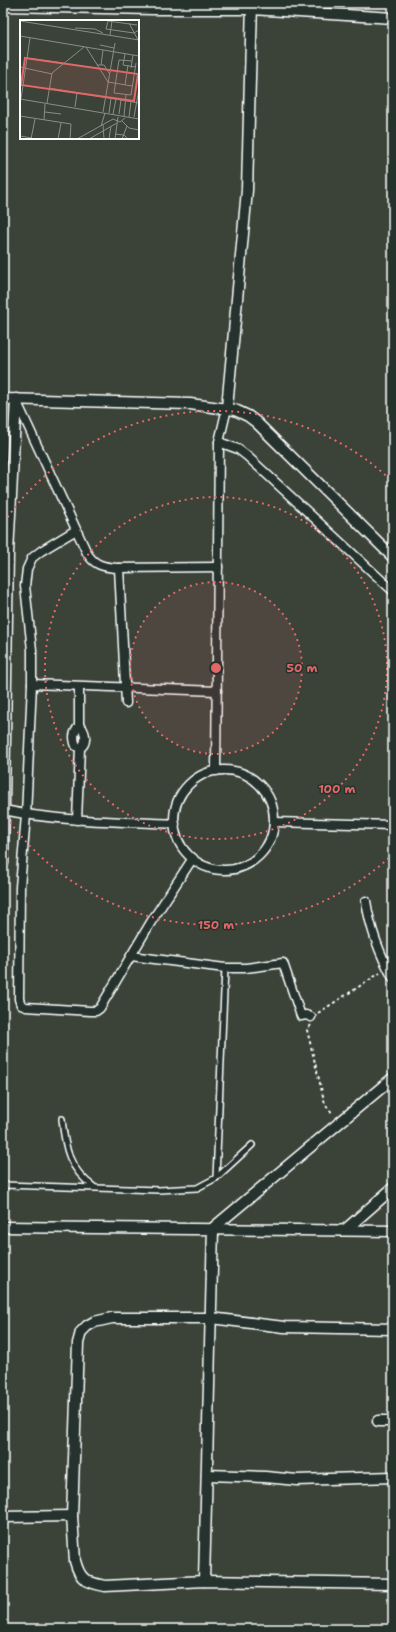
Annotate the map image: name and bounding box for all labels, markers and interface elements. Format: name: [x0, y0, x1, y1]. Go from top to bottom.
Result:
inset map: [20, 20, 139, 139]
text: 50 m: [287, 660, 318, 676]
centre of rings: [209, 661, 223, 675]
text: 100 m: [319, 781, 356, 797]
text: 150 m: [198, 917, 234, 933]

